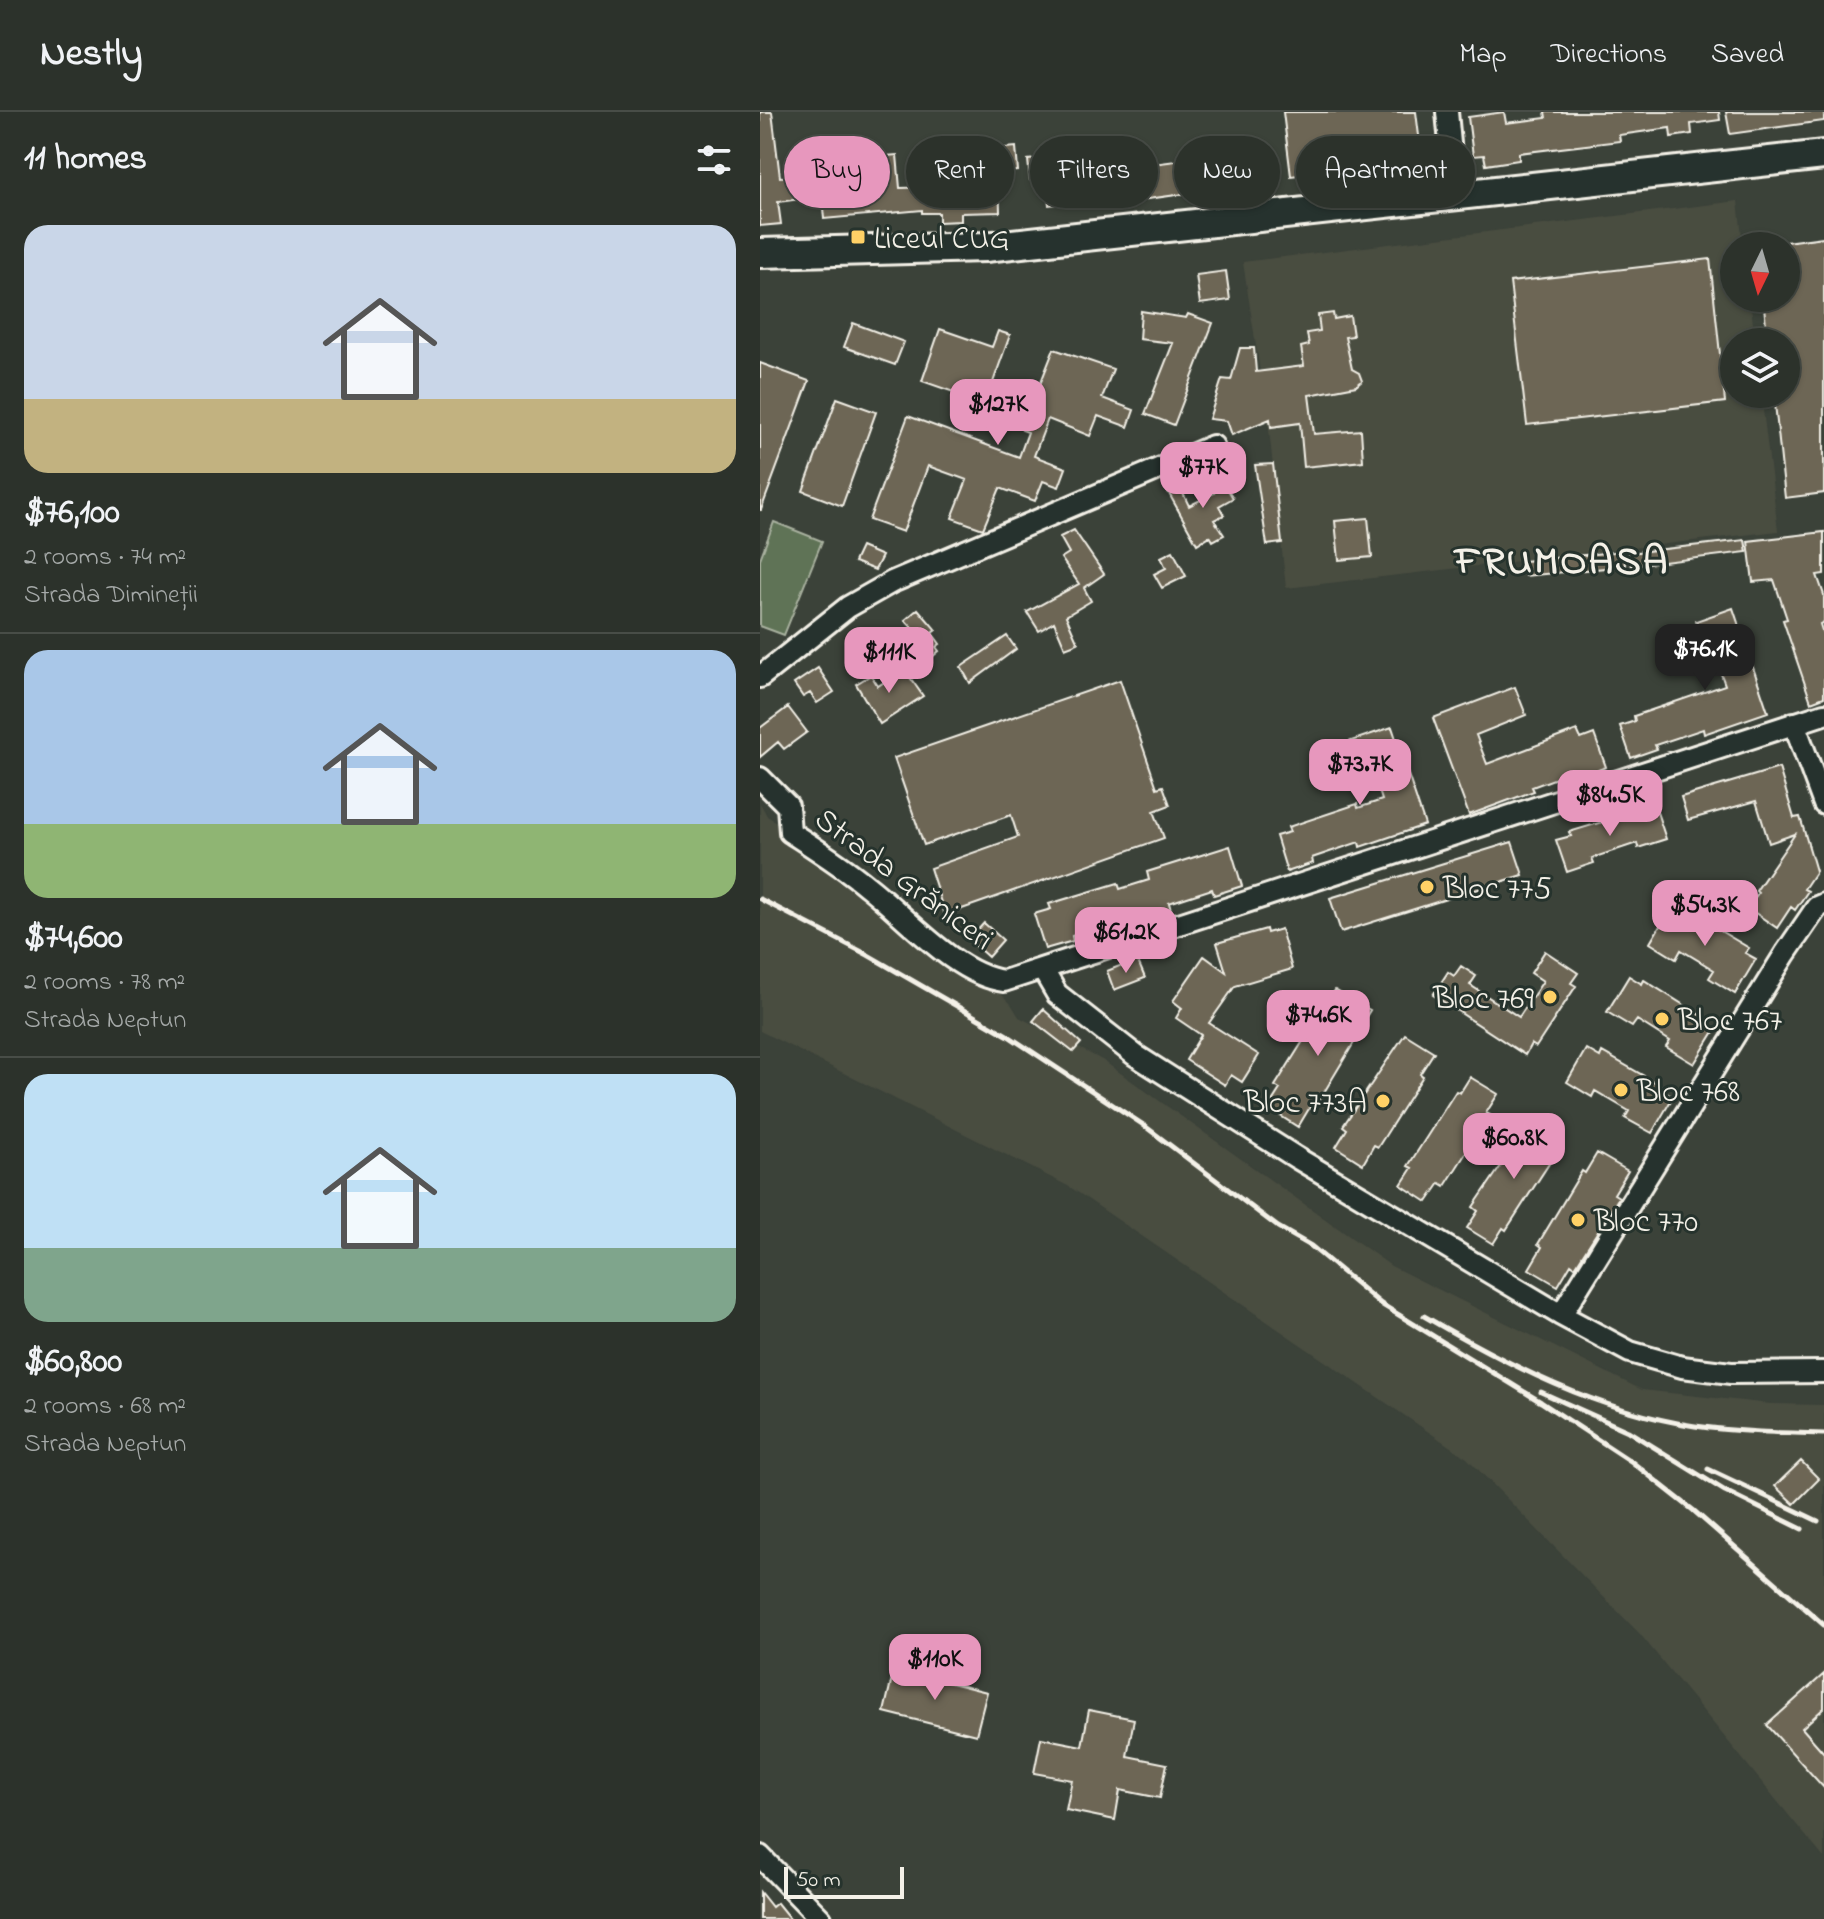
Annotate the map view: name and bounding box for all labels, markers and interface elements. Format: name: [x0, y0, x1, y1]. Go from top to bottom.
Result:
text: Nestly: [40, 27, 142, 83]
text: Map: [1459, 35, 1507, 76]
text: Directions: [1551, 35, 1667, 76]
text: Saved: [1711, 35, 1784, 76]
text: 11 homes: [24, 135, 147, 185]
chip: Buy: [784, 136, 890, 208]
chip: Rent: [906, 136, 1014, 208]
chip: Filters: [1030, 136, 1158, 208]
chip: New: [1174, 136, 1280, 208]
chip: Apartment: [1296, 136, 1475, 208]
icon: filters: [692, 138, 736, 182]
place label: Liceul CUG: [874, 217, 1010, 264]
marker: Liceul CUG: [849, 228, 867, 246]
north arrow: [1720, 232, 1800, 312]
map controls: [1720, 232, 1800, 408]
icon: home: [308, 277, 452, 421]
button: layers: [1720, 328, 1800, 408]
pin: $127K: [942, 379, 1054, 447]
text: $127K: [968, 386, 1028, 424]
pin: $77K: [1156, 442, 1250, 510]
text: $77K: [1178, 449, 1228, 487]
text: $76,100: [24, 489, 120, 539]
district label: FRUMOASA: [1453, 534, 1669, 593]
text: 2 rooms · 74 m²: [24, 539, 186, 577]
text: Strada Dimineții: [24, 577, 198, 615]
pin: $76.1K: [1640, 624, 1770, 692]
pin: $111K: [833, 627, 945, 695]
text: $76.1K: [1673, 631, 1737, 669]
text: $111K: [862, 634, 916, 672]
icon: home: [308, 702, 452, 846]
pin: $73.7K: [1295, 739, 1425, 807]
text: $73.7K: [1327, 746, 1393, 784]
pin: $84.5K: [1545, 770, 1675, 838]
text: $84.5K: [1576, 777, 1644, 815]
street label: Strada Grăniceri: [803, 798, 1002, 964]
place label: Bloc 775: [1442, 867, 1552, 914]
marker: Bloc 775: [1418, 878, 1436, 896]
pin: $54.3K: [1640, 880, 1770, 948]
text: $54.3K: [1670, 887, 1740, 925]
pin: $61.2K: [1061, 907, 1191, 975]
text: $74,600: [24, 914, 123, 964]
text: $61.2K: [1093, 914, 1159, 952]
text: 2 rooms · 78 m²: [24, 964, 185, 1002]
place label: Bloc 769: [1432, 977, 1534, 1024]
marker: Bloc 769: [1541, 988, 1559, 1006]
pin: $74.6K: [1253, 990, 1383, 1058]
text: $74.6K: [1285, 997, 1351, 1035]
place label: Bloc 767: [1677, 999, 1782, 1046]
text: Strada Neptun: [24, 1002, 186, 1040]
marker: Bloc 767: [1653, 1010, 1671, 1028]
place label: Bloc 768: [1636, 1070, 1740, 1117]
place label: Bloc 773A: [1243, 1081, 1367, 1128]
marker: Bloc 768: [1612, 1081, 1630, 1099]
marker: Bloc 773A: [1374, 1092, 1392, 1110]
pin: $60.8K: [1449, 1113, 1579, 1181]
text: $60.8K: [1481, 1120, 1547, 1158]
icon: home: [308, 1126, 452, 1270]
place label: Bloc 770: [1593, 1200, 1698, 1247]
marker: Bloc 770: [1569, 1211, 1587, 1229]
text: $60,800: [24, 1338, 122, 1388]
text: 2 rooms · 68 m²: [24, 1388, 186, 1426]
text: Strada Neptun: [24, 1426, 186, 1464]
pin: $110K: [879, 1634, 991, 1702]
text: $110K: [907, 1641, 963, 1679]
scale bar: [784, 1863, 904, 1899]
text: 50 m: [796, 1865, 841, 1897]

